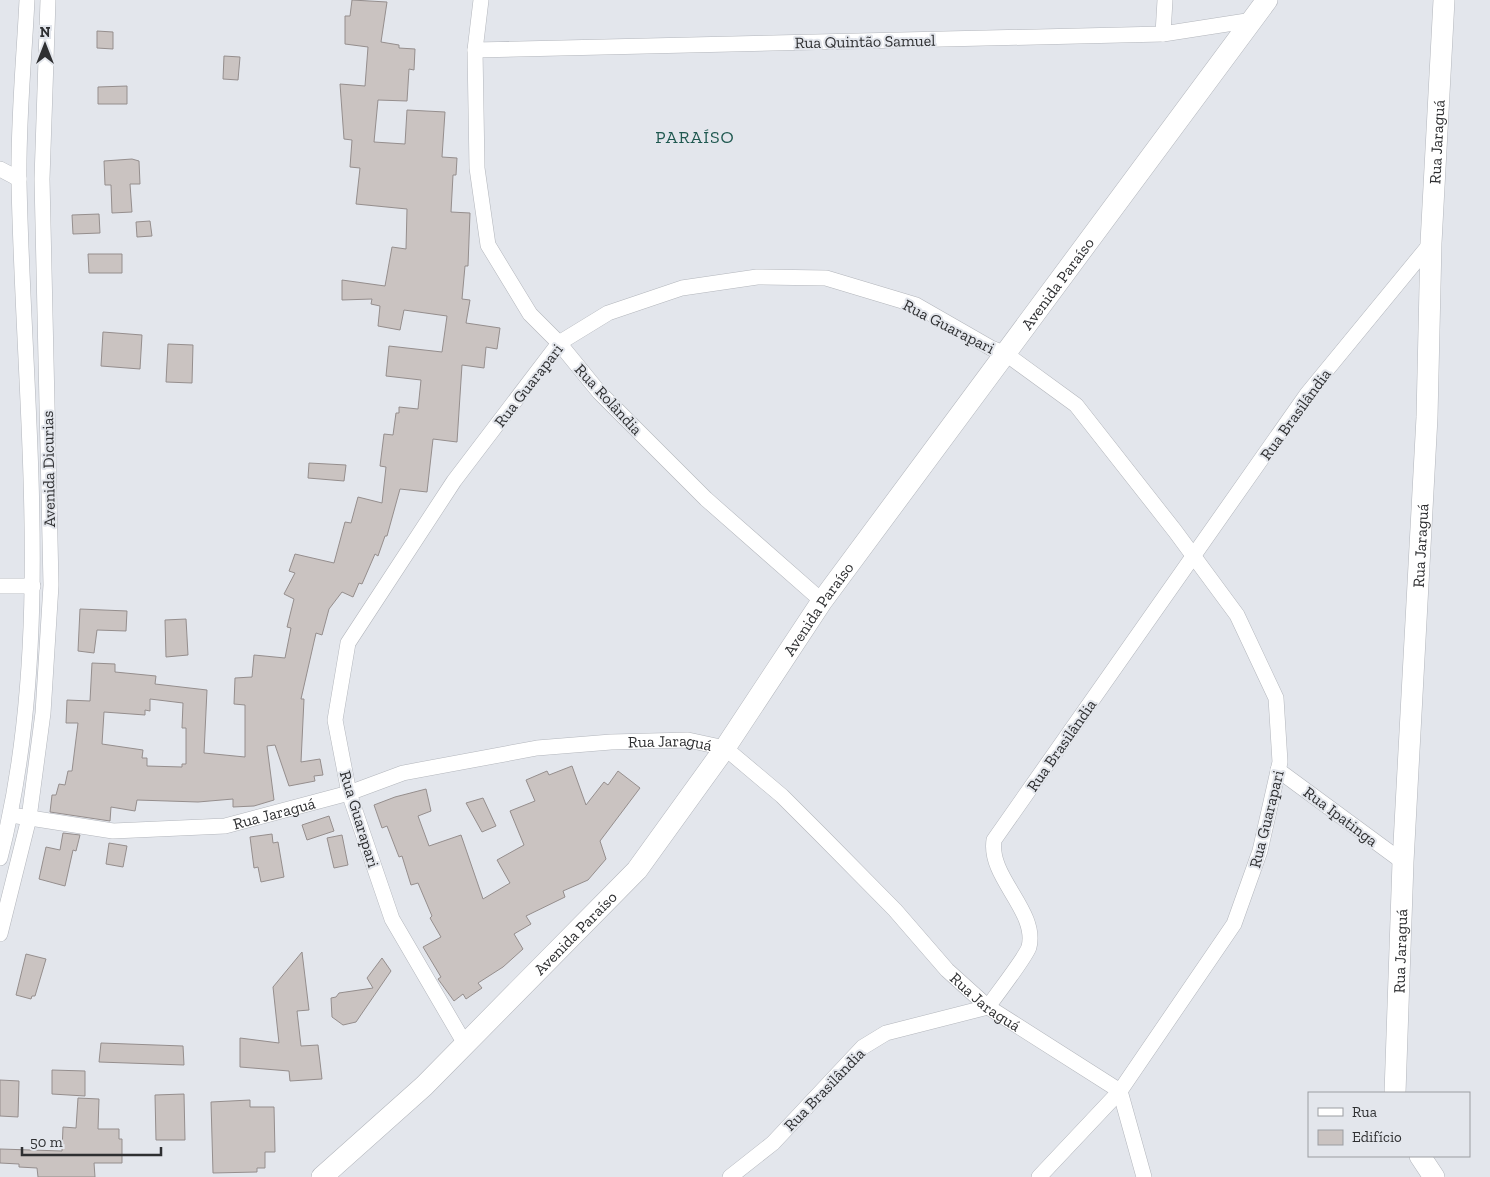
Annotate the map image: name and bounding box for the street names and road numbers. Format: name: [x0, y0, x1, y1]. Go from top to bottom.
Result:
street label: Rua Quintão Samuel: [794, 31, 936, 52]
street label: Rua Jaraguá: [1425, 99, 1449, 185]
street label: Avenida Paraíso: [1017, 234, 1098, 333]
street label: Rua Guarapari: [900, 295, 998, 358]
street label: Rua Guarapari: [490, 340, 567, 431]
street label: Rua Rolândia: [571, 360, 647, 439]
street label: Rua Brasilândia: [1256, 365, 1335, 464]
street label: Avenida Dicurias: [38, 410, 59, 528]
street label: Rua Jaraguá: [1409, 503, 1432, 588]
street label: Avenida Paraíso: [779, 558, 858, 660]
street label: Rua Brasilândia: [1023, 695, 1100, 795]
street label: Rua Jaraguá: [628, 731, 714, 755]
street label: Rua Guarapari: [336, 768, 383, 870]
street label: Rua Guarapari: [1245, 768, 1288, 870]
street label: Rua Ipatinga: [1300, 782, 1382, 851]
street label: Rua Jaraguá: [231, 793, 318, 834]
street label: Avenida Paraíso: [530, 887, 621, 979]
street label: Rua Jaraguá: [1389, 908, 1411, 994]
street label: Rua Jaraguá: [946, 968, 1024, 1035]
street label: Rua Brasilândia: [780, 1044, 869, 1135]

